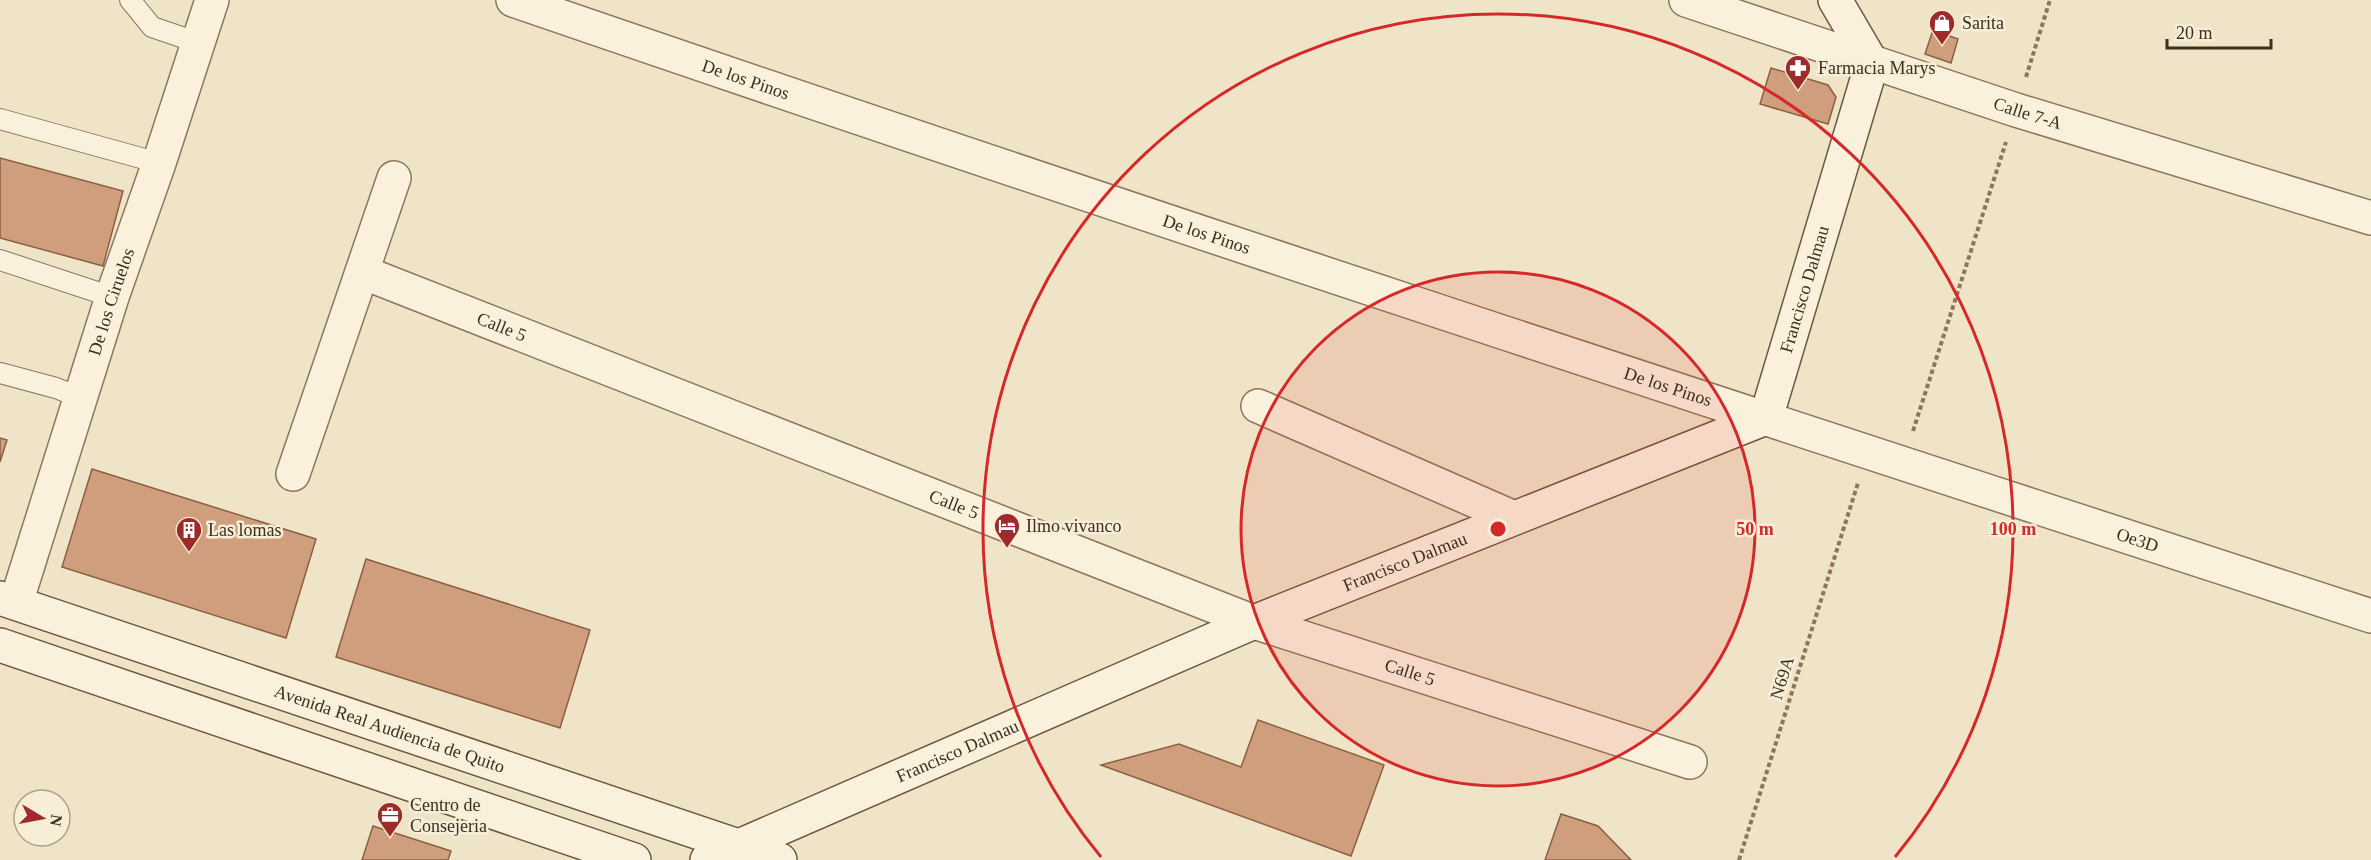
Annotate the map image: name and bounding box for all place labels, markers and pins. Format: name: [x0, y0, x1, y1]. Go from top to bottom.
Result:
shop icon: Sarita: [1927, 8, 1957, 46]
place label: Sarita: [1962, 13, 2004, 33]
pharmacy icon: Farmacia Marys: [1783, 53, 1813, 91]
place label: Farmacia Marys: [1818, 58, 1935, 78]
hotel icon: Ilmo vivanco: [992, 511, 1022, 549]
building icon: Las lomas: [174, 515, 204, 553]
place label: Ilmo vivanco: [1026, 516, 1121, 536]
centre of rings: [1488, 519, 1508, 539]
place label: Las lomas: [208, 520, 282, 540]
place label: Centro de Consejeria: [410, 795, 487, 836]
office icon: Centro de Consejeria: [375, 800, 405, 838]

